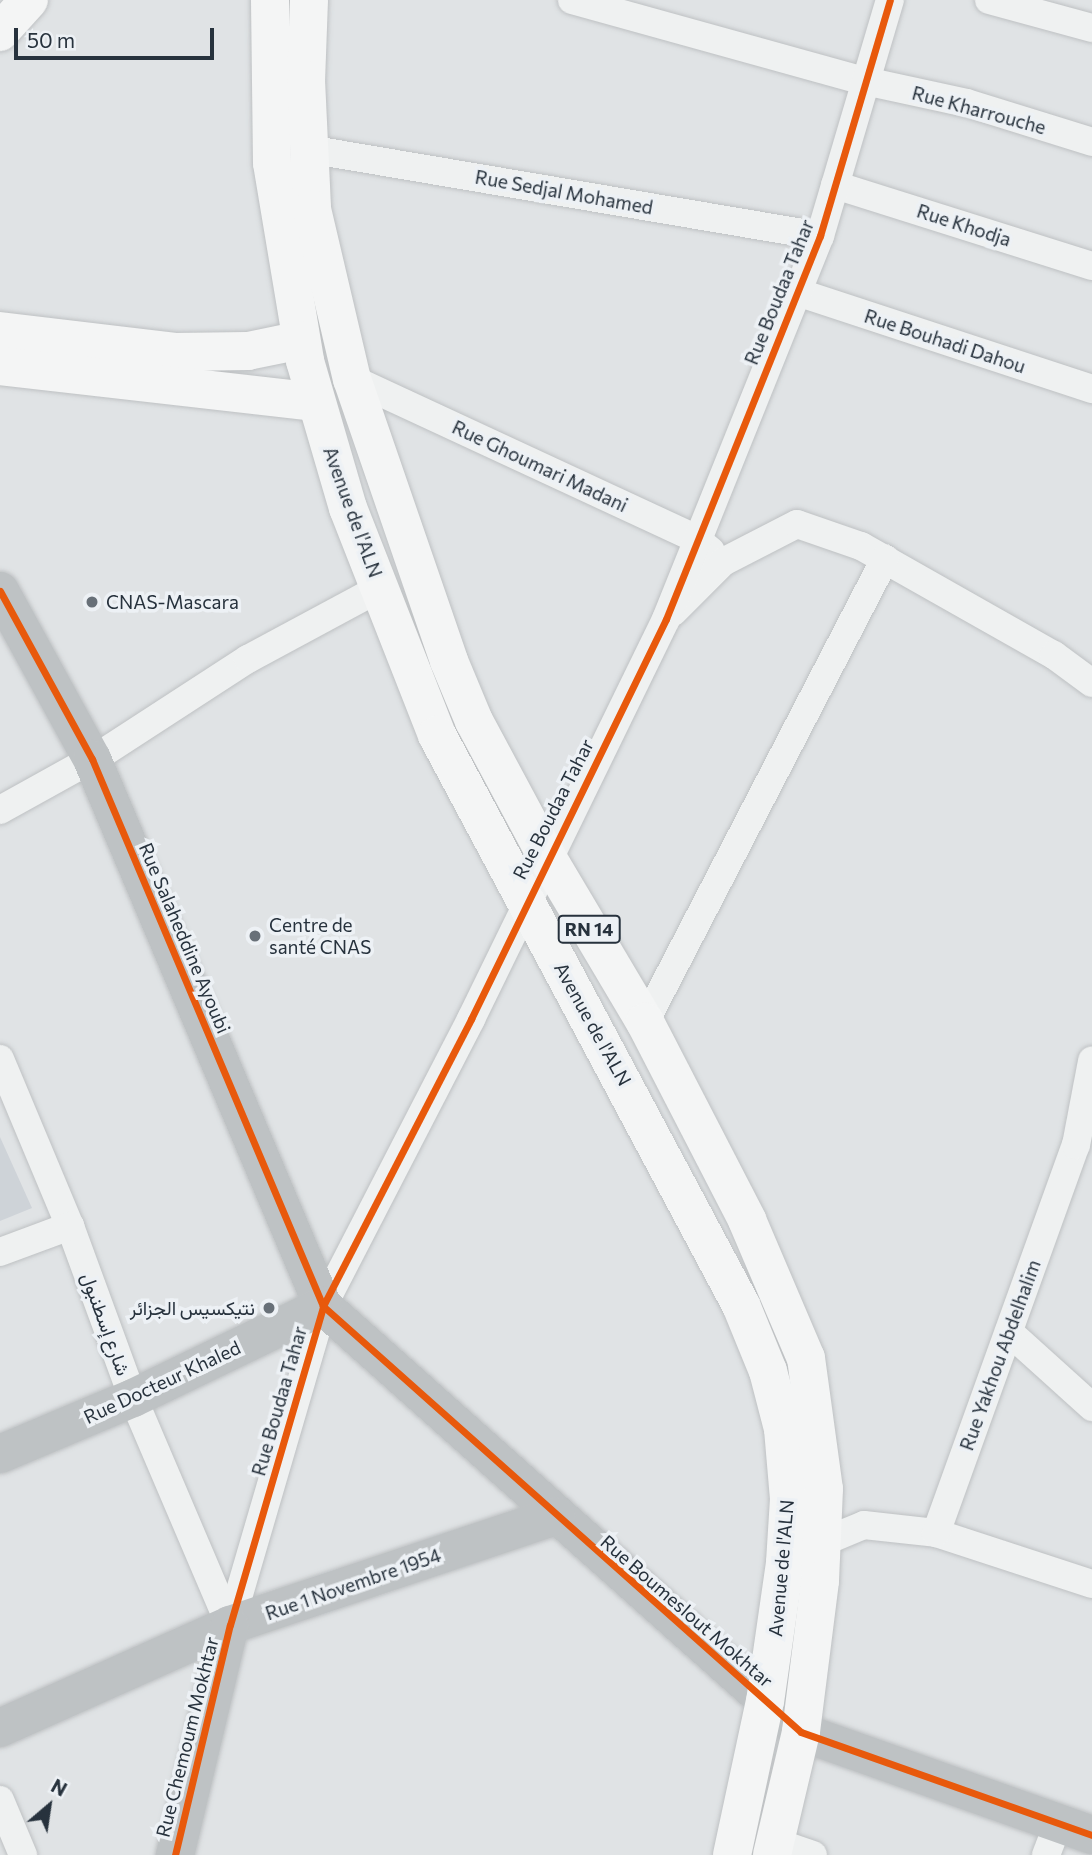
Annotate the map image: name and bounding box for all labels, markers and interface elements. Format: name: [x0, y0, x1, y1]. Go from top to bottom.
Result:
scale bar: [18, 14, 217, 58]
text: 50 m: [27, 27, 75, 52]
street label: Rue Kharrouche: [910, 81, 1048, 139]
street label: Rue Sedjal Mohamed: [473, 165, 655, 219]
street label: Rue Khodja: [914, 199, 1014, 251]
street label: Rue Boudaa Tahar: [739, 216, 819, 368]
street label: Rue Bouhadi Dahou: [861, 304, 1029, 378]
street label: Rue Ghoumari Madani: [449, 415, 631, 517]
street label: Avenue de l'ALN: [319, 443, 387, 581]
place label: CNAS-Mascara: [106, 591, 239, 613]
marker: CNAS-Mascara: [84, 594, 100, 610]
street label: Rue Boudaa Tahar: [508, 735, 598, 883]
street label: Rue Salaheddine Ayoubi: [134, 839, 236, 1037]
place label: Centre de santé CNAS: [269, 914, 371, 958]
road number: RN 14: [558, 914, 620, 944]
marker: Centre de santé CNAS: [247, 928, 263, 944]
street label: Avenue de l'ALN: [550, 958, 636, 1090]
street label: Rue Yakhou Abdelhalim: [955, 1256, 1045, 1454]
street label: شارع إسطنبول: [77, 1270, 135, 1378]
place label: نتيكسيس الجزائر: [130, 1297, 255, 1319]
marker: نتيكسيس الجزائر: [261, 1300, 277, 1316]
street label: Rue Boudaa Tahar: [247, 1324, 311, 1478]
street label: Rue Docteur Khaled: [80, 1336, 244, 1428]
street label: Avenue de l'ALN: [764, 1499, 798, 1637]
street label: Rue Boumeslout Mokhtar: [596, 1530, 778, 1692]
street label: Rue 1 Novembre 1954: [262, 1543, 444, 1625]
street label: Rue Chemoum Mokhtar: [151, 1635, 223, 1839]
north arrow: [14, 1771, 84, 1841]
text: N: [48, 1774, 71, 1801]

